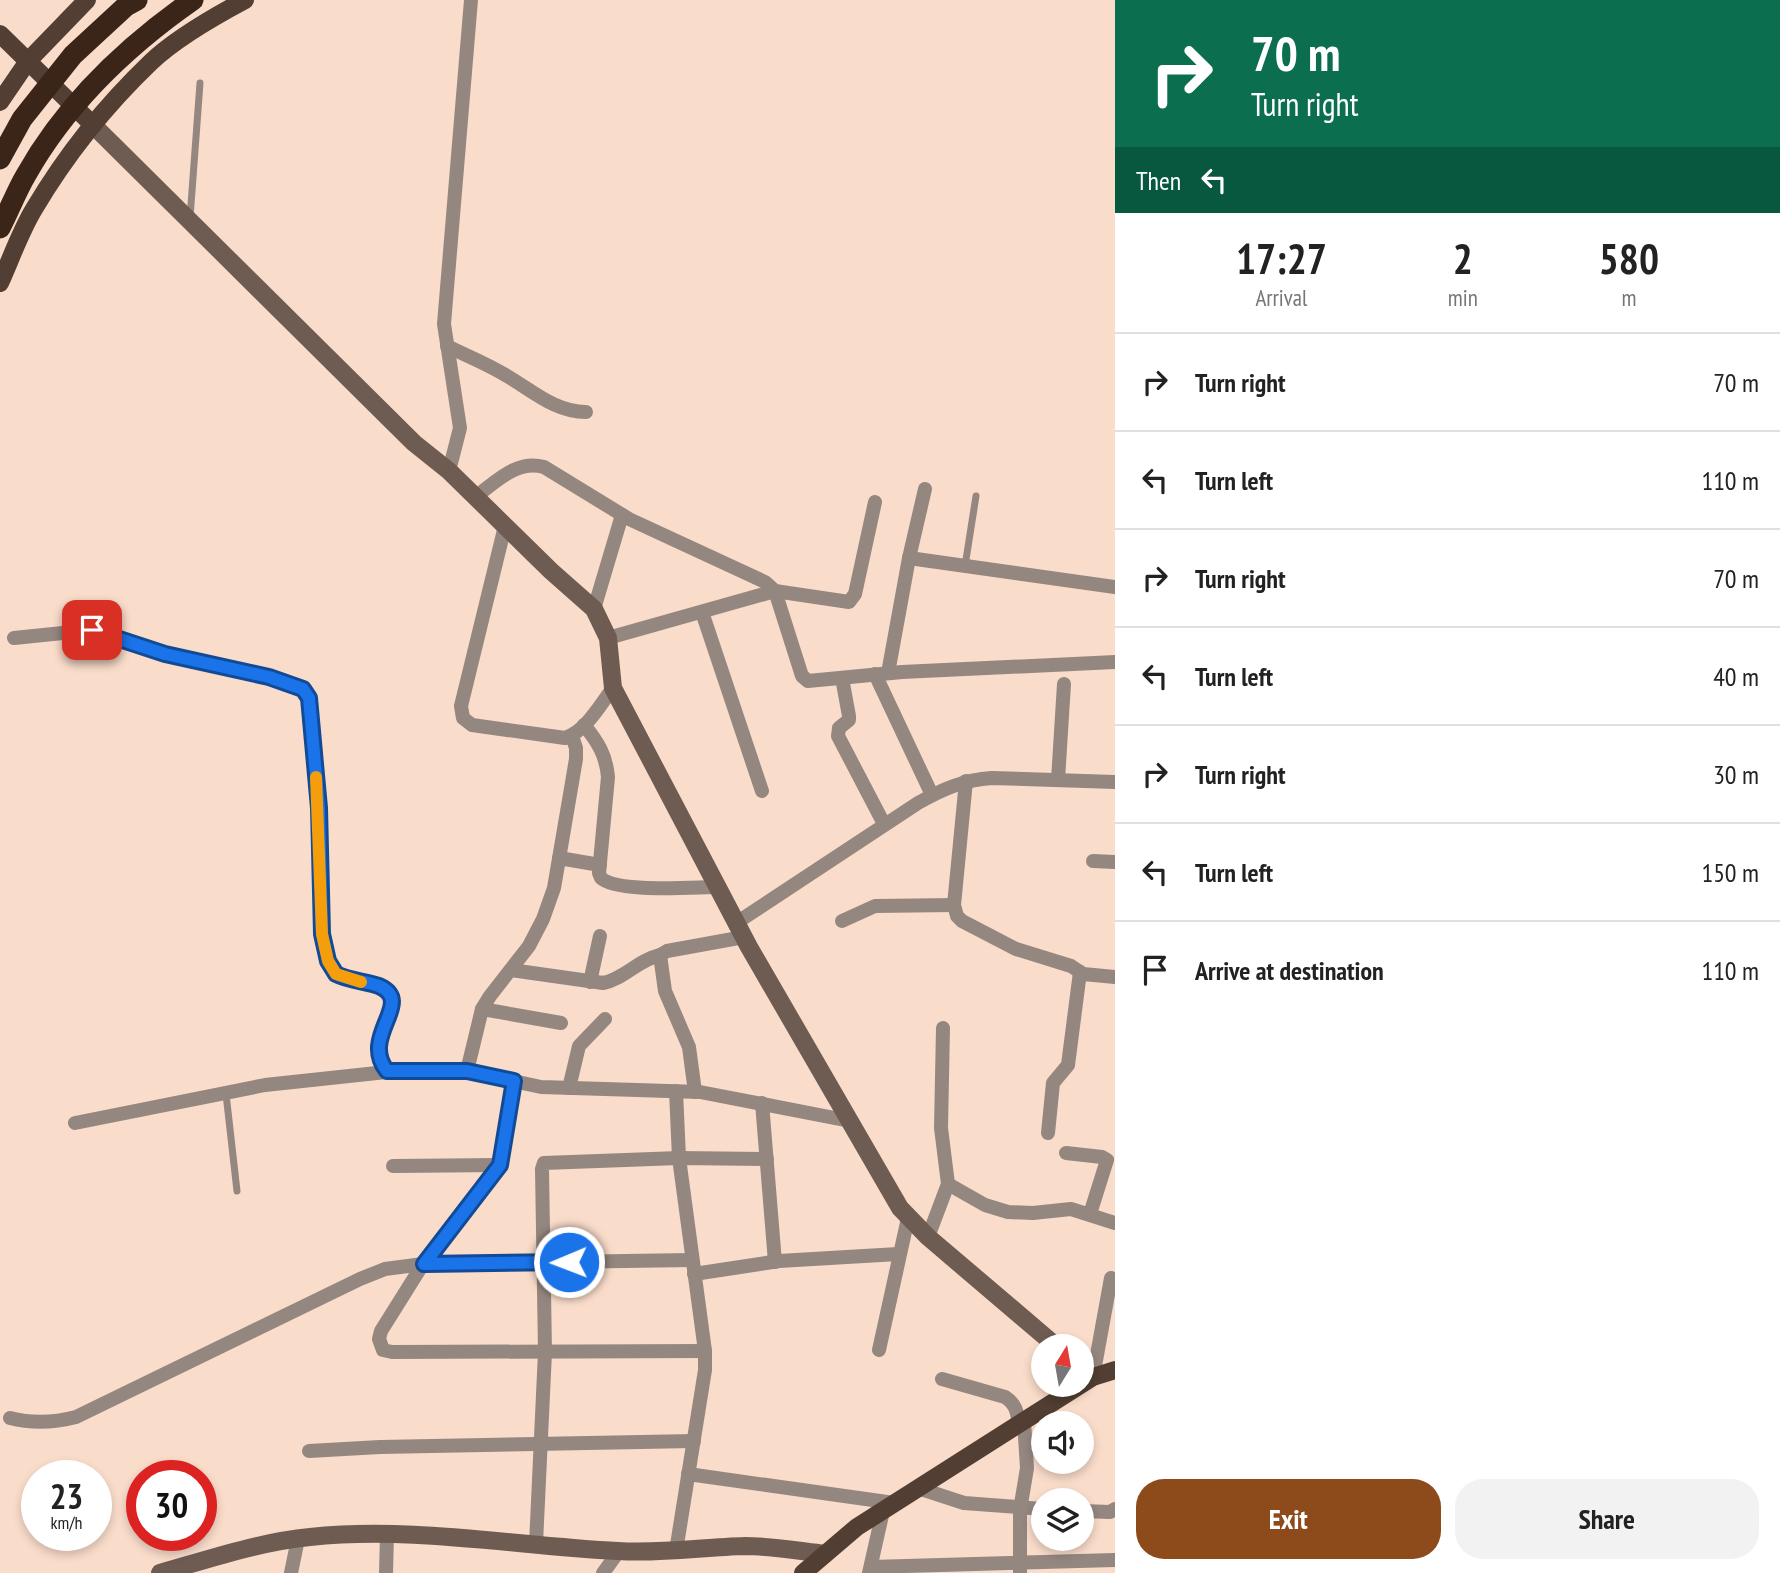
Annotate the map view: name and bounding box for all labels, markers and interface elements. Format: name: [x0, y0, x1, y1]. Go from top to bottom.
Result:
text: 70 m: [1251, 21, 1340, 85]
icon: right: [1136, 28, 1227, 119]
text: Turn right: [1251, 83, 1359, 125]
icon: left: [1195, 161, 1233, 199]
text: Then: [1136, 164, 1181, 197]
text: 17:27: [1236, 231, 1327, 286]
text: 2: [1453, 231, 1473, 286]
text: 580: [1599, 231, 1659, 286]
text: Arrival: [1255, 283, 1307, 312]
text: min: [1448, 283, 1478, 312]
text: m: [1621, 283, 1636, 312]
icon: right: [1136, 363, 1174, 401]
text: Turn right: [1195, 366, 1286, 399]
text: 70 m: [1713, 366, 1759, 399]
icon: left: [1136, 461, 1174, 499]
text: Turn left: [1195, 464, 1273, 497]
text: 110 m: [1701, 464, 1759, 497]
icon: right: [1136, 559, 1174, 597]
text: Turn right: [1195, 562, 1286, 595]
text: 70 m: [1713, 562, 1759, 595]
pin: [62, 600, 122, 660]
icon: arrive: [73, 611, 111, 649]
icon: left: [1136, 657, 1174, 695]
text: Turn left: [1195, 660, 1273, 693]
text: 40 m: [1713, 660, 1759, 693]
icon: right: [1136, 755, 1174, 793]
text: Turn right: [1195, 758, 1286, 791]
text: 30 m: [1713, 758, 1759, 791]
icon: left: [1136, 853, 1174, 891]
text: Turn left: [1195, 856, 1273, 889]
text: 150 m: [1701, 856, 1759, 889]
icon: arrive: [1136, 951, 1174, 989]
text: Arrive at destination: [1195, 954, 1384, 987]
text: 110 m: [1701, 954, 1759, 987]
position arrow: [532, 1225, 606, 1299]
north arrow: [1031, 1334, 1094, 1396]
map controls: [1031, 1334, 1094, 1551]
button: sound: [1031, 1411, 1094, 1474]
speed limit sign: 30: [126, 1460, 217, 1551]
text: 23: [50, 1473, 83, 1519]
button: Exit: [1136, 1479, 1441, 1559]
button: Share: [1455, 1479, 1759, 1559]
button: layers: [1031, 1488, 1094, 1551]
text: km/h: [51, 1511, 82, 1534]

